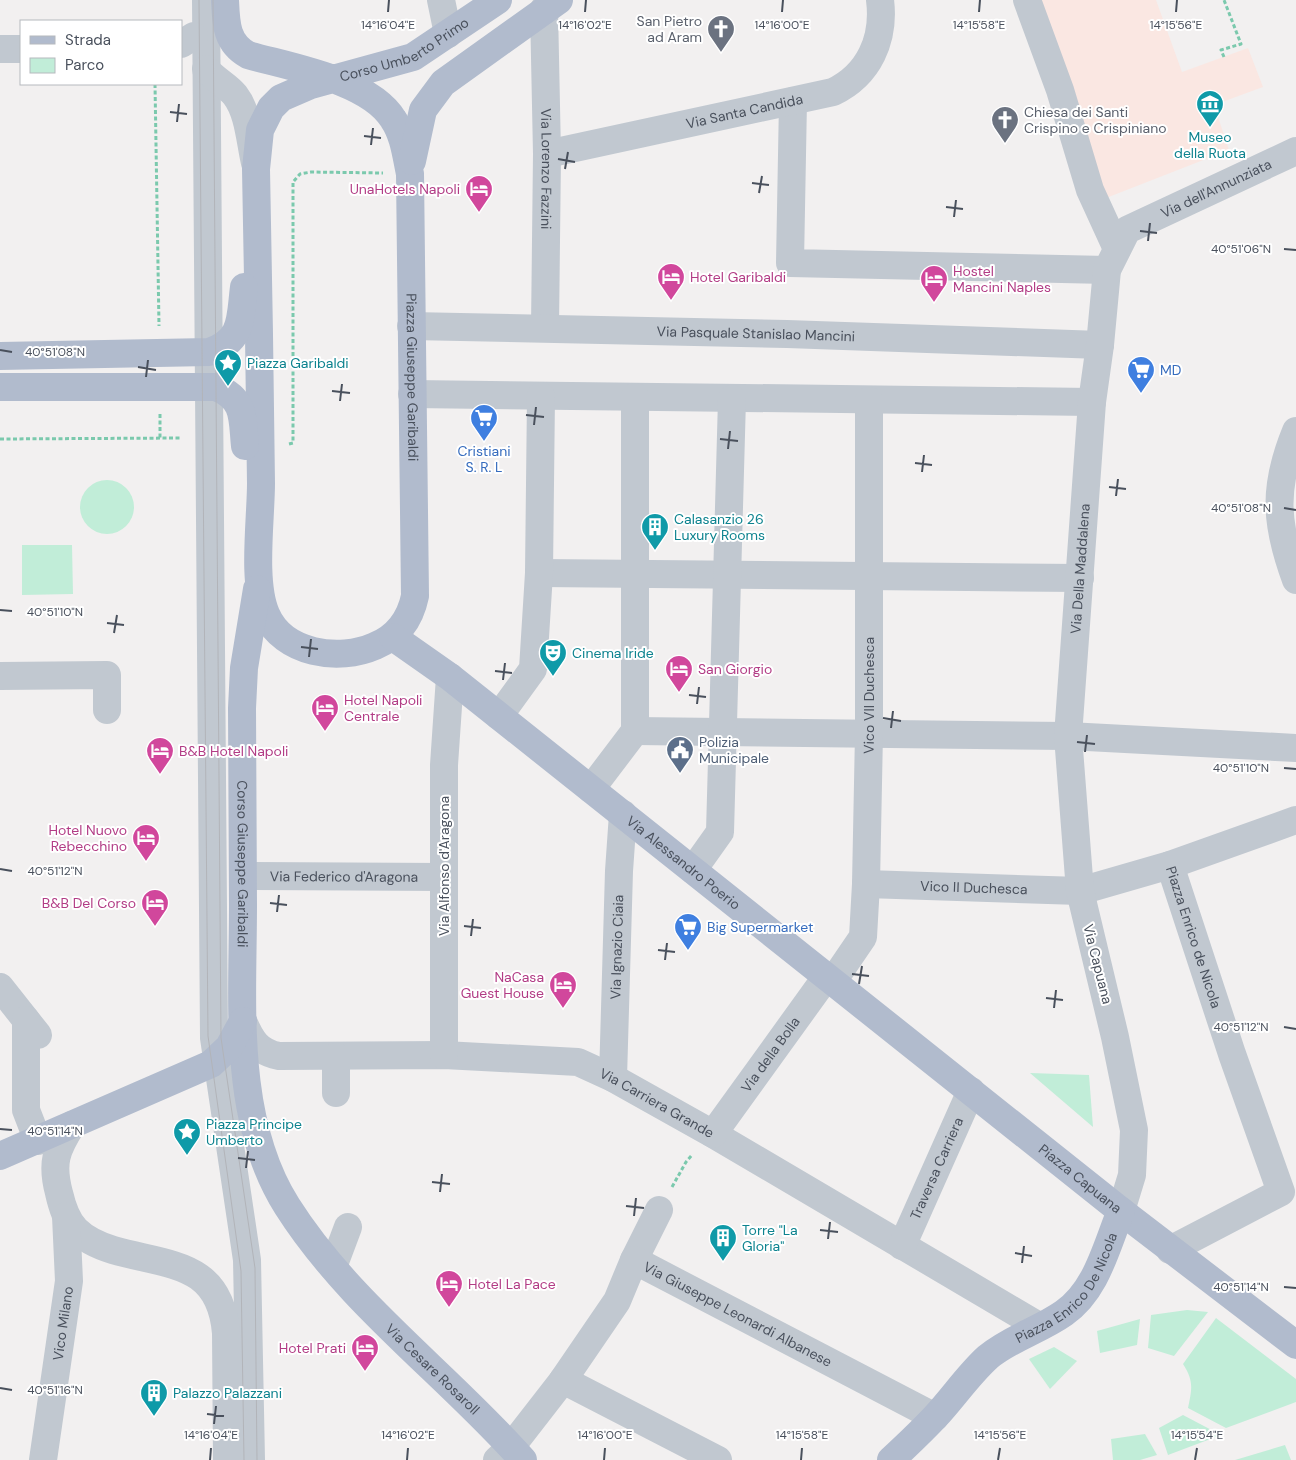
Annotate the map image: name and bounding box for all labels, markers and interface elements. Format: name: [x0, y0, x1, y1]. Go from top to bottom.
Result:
place label: San Pietro ad Aram: [637, 12, 702, 46]
street label: Corso Umberto Primo: [338, 13, 472, 86]
church icon: San Pietro ad Aram: [706, 14, 736, 53]
text: 14°16'04"E: [361, 17, 415, 33]
text: 14°16'02"E: [558, 17, 612, 33]
text: 14°16'00"E: [754, 17, 810, 33]
text: 14°15'58"E: [953, 17, 1005, 33]
text: 14°15'56"E: [1150, 17, 1203, 33]
legend: [20, 20, 182, 85]
text: Strada: [65, 30, 111, 50]
text: Parco: [65, 55, 104, 75]
museum icon: Museo della Ruota: [1195, 89, 1225, 128]
street label: Via Santa Candida: [684, 90, 804, 133]
place label: Chiesa dei Santi Crispino e Crispiniano: [1024, 103, 1167, 137]
church icon: Chiesa dei Santi Crispino e Crispiniano: [990, 105, 1020, 144]
street label: Via Lorenzo Fazzini: [537, 108, 556, 230]
place label: Museo della Ruota: [1174, 128, 1246, 162]
street label: Via dell'Annunziata: [1158, 155, 1274, 222]
hotel icon: UnaHotels Napoli: [464, 174, 494, 213]
place label: UnaHotels Napoli: [350, 180, 460, 198]
text: 40°51'06"N: [1211, 241, 1271, 257]
hotel icon: Hotel Garibaldi: [656, 262, 686, 301]
place label: Hostel Mancini Naples: [953, 262, 1051, 296]
hotel icon: Hostel Mancini Naples: [919, 264, 949, 303]
place label: Hotel Garibaldi: [690, 268, 786, 286]
street label: Piazza Giuseppe Garibaldi: [402, 293, 422, 461]
street label: Via Pasquale Stanislao Mancini: [656, 322, 855, 345]
text: 40°51'08"N: [25, 344, 85, 360]
place icon: Piazza Garibaldi: [213, 348, 243, 387]
place label: Piazza Garibaldi: [247, 354, 349, 372]
supermarket icon: MD: [1126, 355, 1156, 394]
place label: MD: [1160, 361, 1181, 379]
supermarket icon: Cristiani S. R. L: [469, 403, 499, 442]
place label: Cristiani S. R. L: [457, 442, 511, 476]
text: 40°51'08"N: [1211, 500, 1271, 516]
street label: Via Della Maddalena: [1066, 503, 1094, 634]
place label: Calasanzio 26 Luxury Rooms: [674, 510, 765, 544]
building icon: Calasanzio 26 Luxury Rooms: [640, 512, 670, 551]
text: 40°51'10"N: [27, 604, 83, 620]
street label: Vico VII Duchesca: [860, 637, 878, 754]
theatre icon: Cinema Iride: [538, 638, 568, 677]
place label: Cinema Iride: [572, 644, 654, 662]
hotel icon: San Giorgio: [664, 654, 694, 693]
place label: San Giorgio: [698, 660, 772, 678]
place label: Hotel Napoli Centrale: [344, 691, 422, 725]
hotel icon: Hotel Napoli Centrale: [310, 693, 340, 732]
place label: Polizia Municipale: [699, 733, 769, 767]
public building icon: Polizia Municipale: [665, 735, 695, 774]
hotel icon: B&B Hotel Napoli: [145, 736, 175, 775]
place label: B&B Hotel Napoli: [179, 742, 288, 760]
text: 40°51'10"N: [1213, 760, 1269, 776]
street label: Corso Giuseppe Garibaldi: [233, 780, 252, 948]
street label: Via Alfonso d'Aragona: [435, 796, 453, 936]
street label: Via Alessandro Poerio: [623, 812, 744, 914]
place label: Hotel Nuovo Rebecchino: [48, 821, 127, 855]
hotel icon: Hotel Nuovo Rebecchino: [131, 823, 161, 862]
text: 40°51'12"N: [27, 863, 83, 879]
street label: Piazza Enrico de Nicola: [1162, 864, 1225, 1011]
street label: Via Federico d'Aragona: [270, 867, 418, 886]
street label: Vico II Duchesca: [920, 877, 1028, 898]
hotel icon: B&B Del Corso: [140, 888, 170, 927]
place label: B&B Del Corso: [42, 894, 136, 912]
street label: Via Ignazio Ciaia: [606, 894, 627, 1000]
supermarket icon: Big Supermarket: [673, 912, 703, 951]
place label: Big Supermarket: [707, 918, 813, 936]
street label: Via Capuana: [1079, 922, 1117, 1006]
place label: NaCasa Guest House: [461, 968, 544, 1002]
hotel icon: NaCasa Guest House: [548, 970, 578, 1009]
street label: Via della Bolla: [737, 1013, 804, 1096]
text: 40°51'12"N: [1213, 1019, 1269, 1035]
street label: Via Carriera Grande: [597, 1064, 717, 1142]
street label: Traversa Carriera: [906, 1114, 967, 1222]
place label: Piazza Principe Umberto: [206, 1115, 302, 1149]
place icon: Piazza Principe Umberto: [172, 1117, 202, 1156]
text: 40°51'14"N: [27, 1123, 83, 1139]
street label: Piazza Capuana: [1035, 1140, 1125, 1217]
place label: Torre "La Gloria": [742, 1221, 798, 1255]
building icon: Torre "La Gloria": [708, 1223, 738, 1262]
street label: Piazza Enrico De Nicola: [1012, 1230, 1121, 1347]
street label: Via Giuseppe Leonardi Albanese: [640, 1258, 835, 1371]
hotel icon: Hotel La Pace: [434, 1269, 464, 1308]
place label: Hotel La Pace: [468, 1275, 556, 1293]
text: 40°51'14"N: [1213, 1279, 1269, 1295]
street label: Vico Milano: [49, 1285, 77, 1362]
street label: Via Cesare Rosaroll: [382, 1320, 484, 1418]
hotel icon: Hotel Prati: [350, 1333, 380, 1372]
place label: Hotel Prati: [279, 1339, 346, 1357]
building icon: Palazzo Palazzani: [139, 1378, 169, 1417]
text: 40°51'16"N: [27, 1382, 83, 1398]
place label: Palazzo Palazzani: [173, 1384, 282, 1402]
text: 14°16'04"E: [184, 1427, 238, 1443]
text: 14°16'02"E: [381, 1427, 435, 1443]
text: 14°16'00"E: [577, 1427, 633, 1443]
text: 14°15'58"E: [776, 1427, 828, 1443]
text: 14°15'56"E: [974, 1427, 1027, 1443]
text: 14°15'54"E: [1171, 1427, 1223, 1443]

